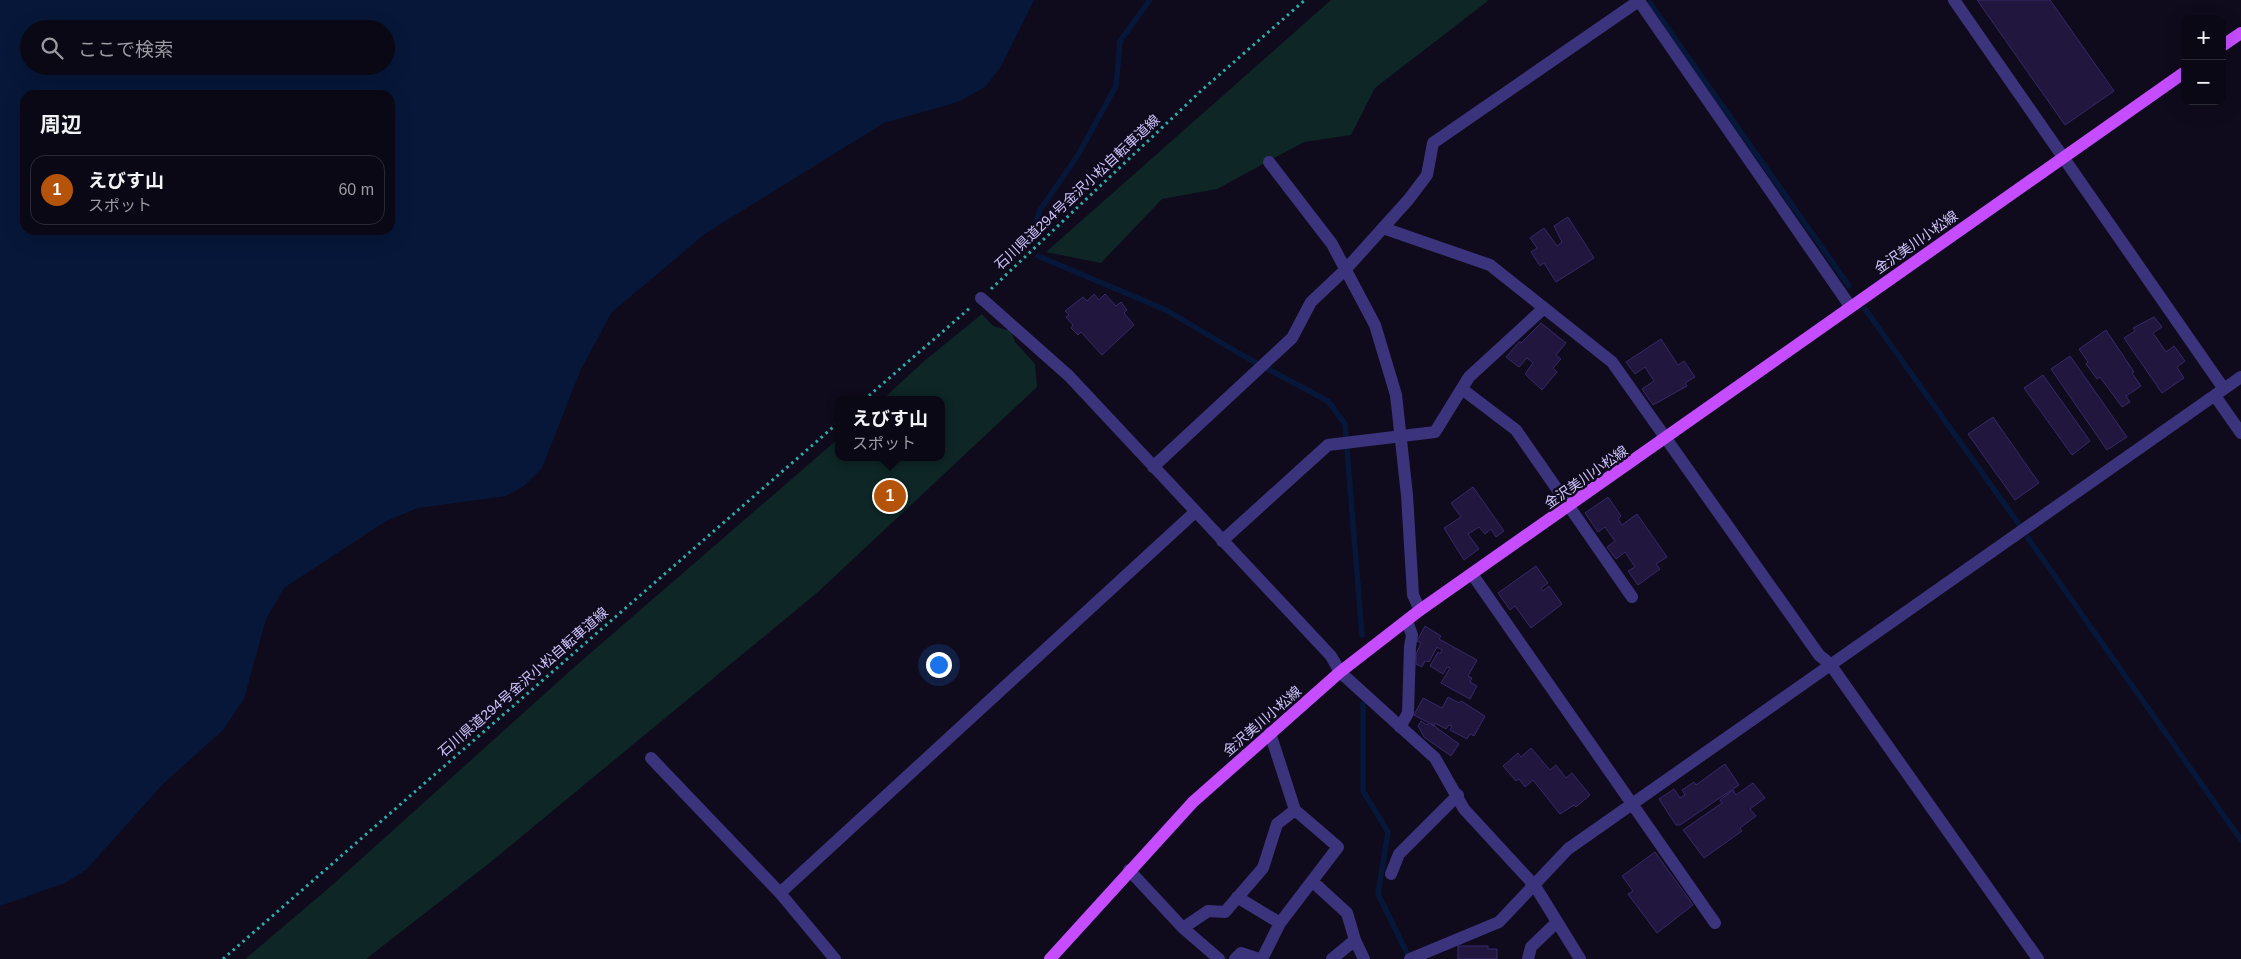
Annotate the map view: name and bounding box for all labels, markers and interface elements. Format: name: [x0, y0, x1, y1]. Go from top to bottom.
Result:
map controls: [2181, 15, 2226, 105]
button: +: [2181, 15, 2226, 60]
search box: [20, 20, 395, 75]
icon: search: [38, 34, 66, 62]
text: ここで検索: [78, 39, 173, 60]
button: −: [2181, 60, 2226, 105]
street label: 石川県道294号金沢小松自転車道線: [991, 111, 1163, 273]
text: 周辺: [40, 113, 82, 136]
text: えびす山: [88, 170, 164, 191]
text: 1: [53, 181, 61, 198]
text: 60 m: [338, 181, 374, 198]
text: スポット: [88, 197, 152, 214]
street label: 金沢美川小松線: [1871, 207, 1961, 277]
popup: [835, 396, 945, 461]
text: えびす山: [852, 408, 928, 429]
text: スポット: [852, 435, 916, 452]
street label: 金沢美川小松線: [1541, 442, 1631, 512]
pin: 1: [874, 477, 906, 515]
street label: 石川県道294号金沢小松自転車道線: [435, 604, 611, 760]
your location: [926, 652, 952, 678]
street label: 金沢美川小松線: [1220, 683, 1304, 759]

